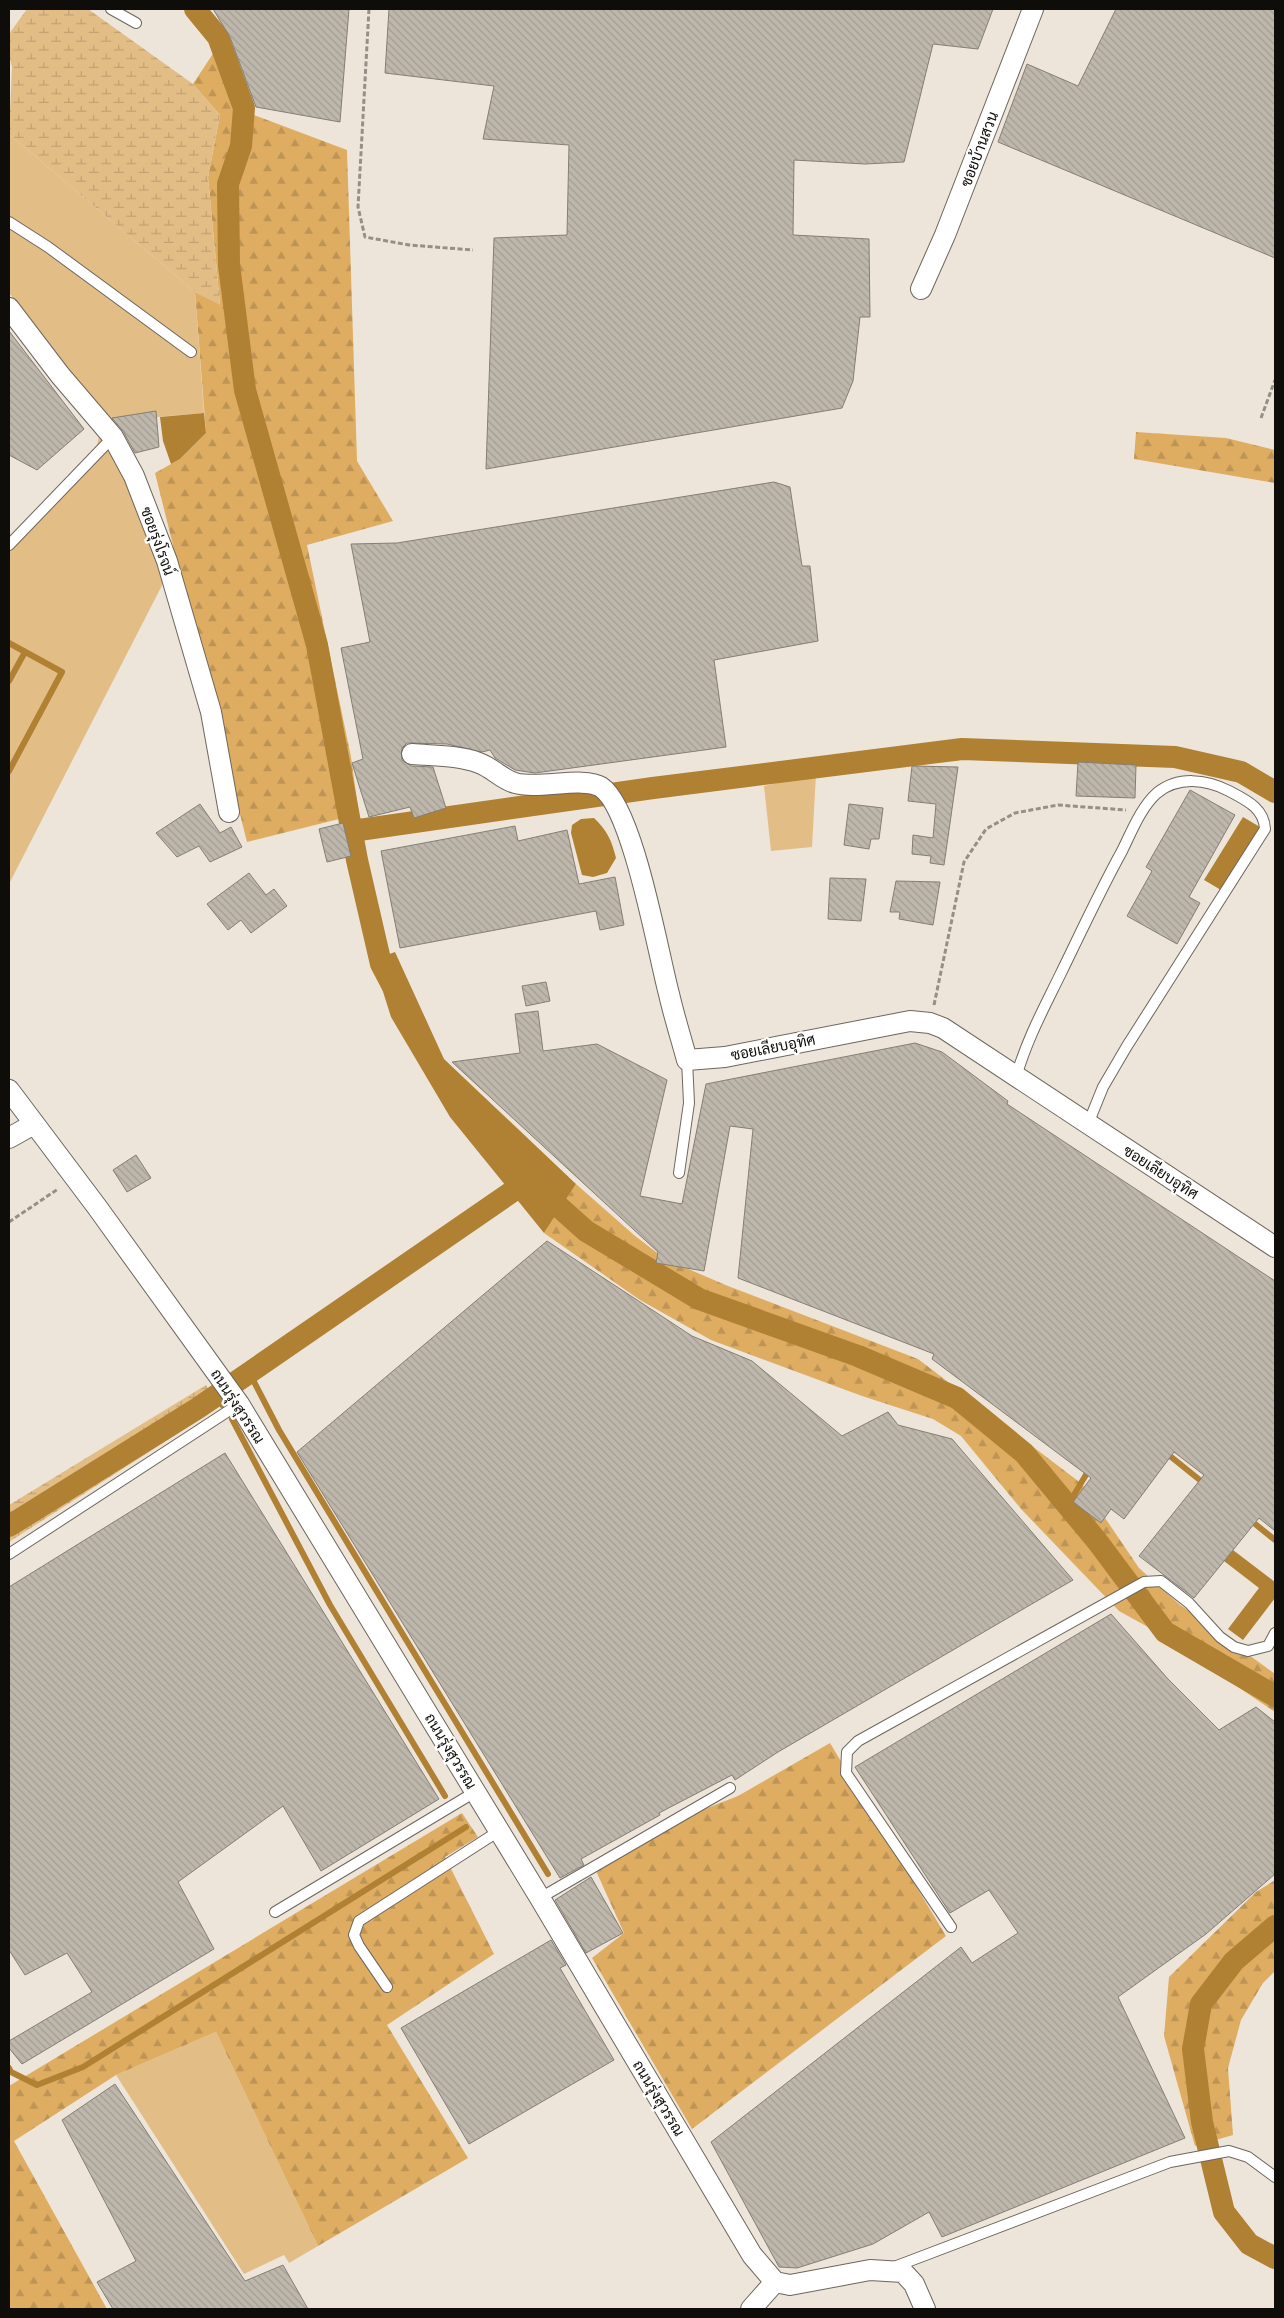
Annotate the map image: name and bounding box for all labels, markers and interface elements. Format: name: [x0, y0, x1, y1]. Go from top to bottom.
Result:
street label: ซอยบ้านสวน: [956, 109, 1002, 189]
street label: ซอยรุ่งโรจน์: [135, 504, 179, 579]
street label: ซอยเลียบอุทิศ: [729, 1029, 817, 1066]
street label: ซอยเลียบอุทิศ: [1119, 1141, 1202, 1205]
street label: ถนนรุ่งสุวรรณ: [205, 1365, 269, 1448]
street label: ถนนรุ่งสุวรรณ: [419, 1710, 481, 1793]
street label: ถนนรุ่งสุวรรณ: [627, 2057, 689, 2140]

